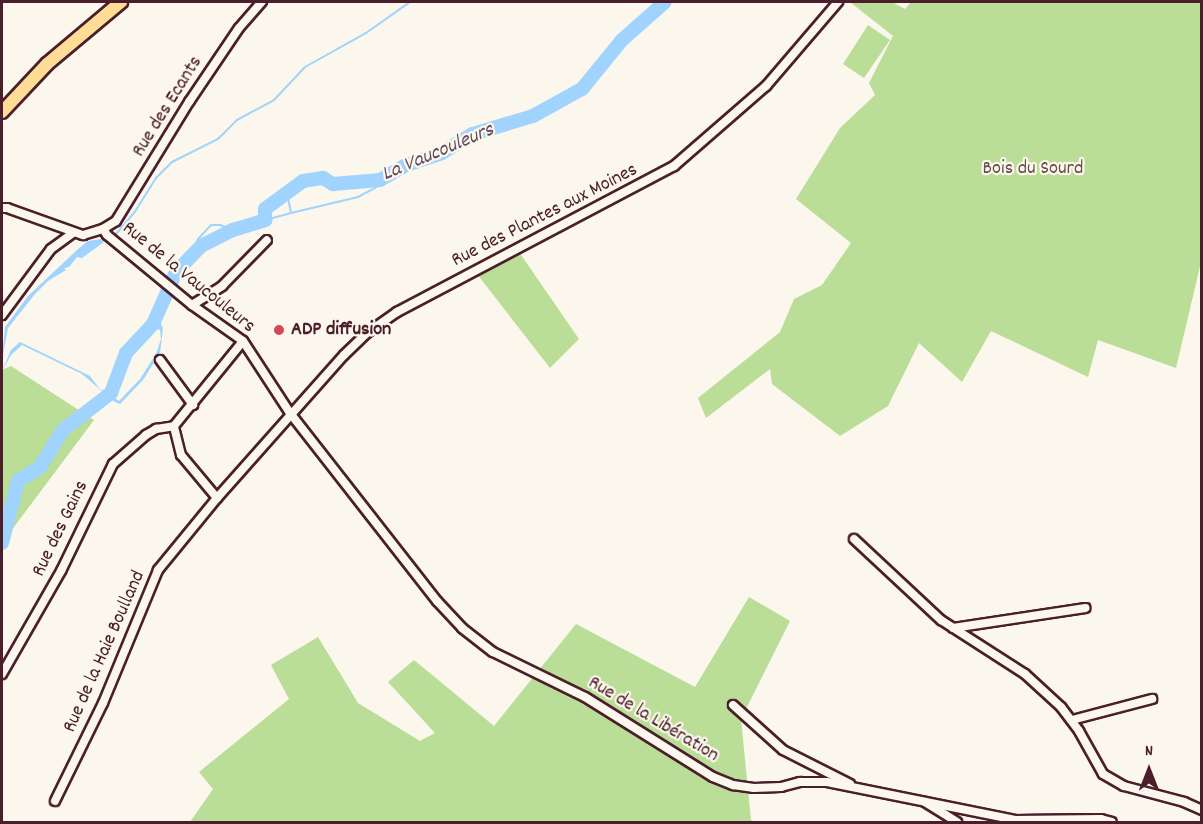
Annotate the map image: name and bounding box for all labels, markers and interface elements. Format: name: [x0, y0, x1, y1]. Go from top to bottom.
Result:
street label: Rue des Ecants: [127, 52, 209, 162]
water label: La Vaucouleurs: [378, 118, 498, 188]
park label: Bois du Sourd: [983, 157, 1083, 181]
street label: Rue des Plantes aux Moines: [448, 159, 642, 273]
street label: Rue de la Vaucouleurs: [117, 217, 259, 339]
place label: ADP diffusion: [291, 318, 391, 342]
marker: ADP diffusion: [272, 323, 286, 337]
street label: Rue des Gains: [27, 477, 95, 581]
street label: Rue de la Haie Boulland: [59, 567, 151, 737]
street label: Rue de la Libération: [583, 672, 723, 768]
north arrow: [1119, 740, 1179, 800]
text: N: [1145, 740, 1153, 763]

